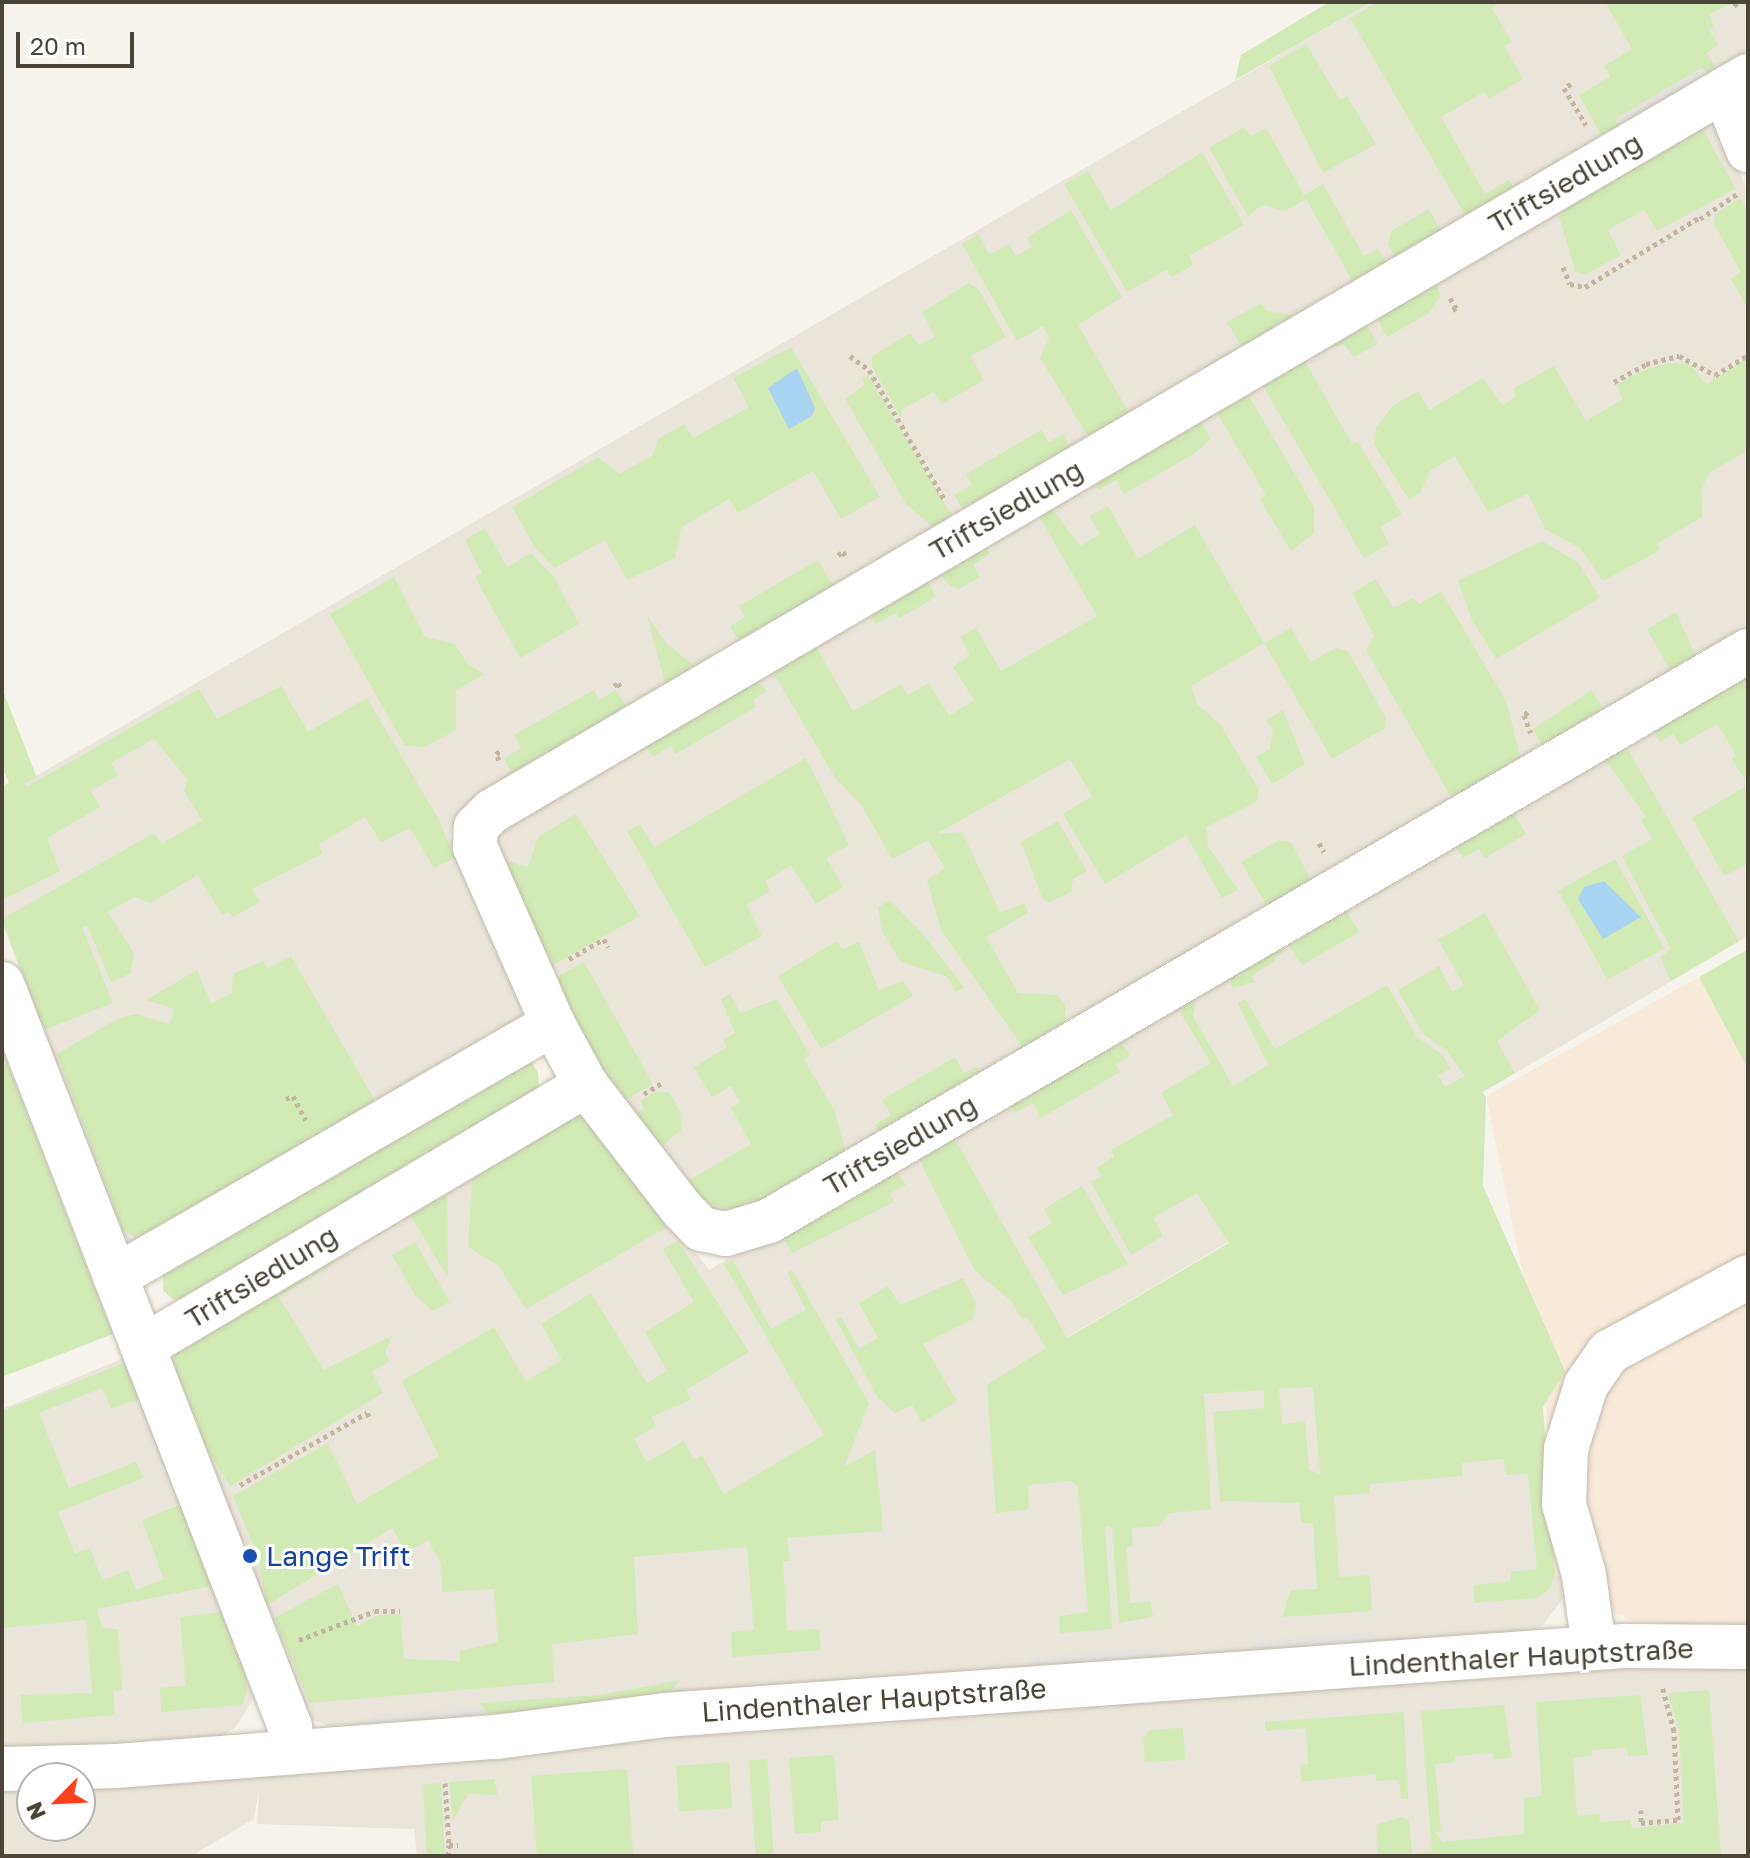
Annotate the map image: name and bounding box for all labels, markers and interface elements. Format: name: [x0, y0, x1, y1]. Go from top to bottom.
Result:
scale bar: [20, 16, 138, 66]
text: 20 m: [30, 31, 86, 60]
street label: Triftsiedlung: [1483, 126, 1647, 240]
street label: Triftsiedlung: [924, 453, 1088, 567]
street label: Triftsiedlung: [818, 1088, 982, 1202]
street label: Triftsiedlung: [179, 1219, 343, 1335]
place label: Lange Trift: [266, 1539, 411, 1573]
marker: Lange Trift: [241, 1547, 259, 1565]
street label: Lindenthaler Hauptstraße: [1348, 1631, 1694, 1683]
street label: Lindenthaler Hauptstraße: [700, 1671, 1048, 1729]
north arrow: [16, 1762, 96, 1842]
text: N: [20, 1798, 51, 1824]

